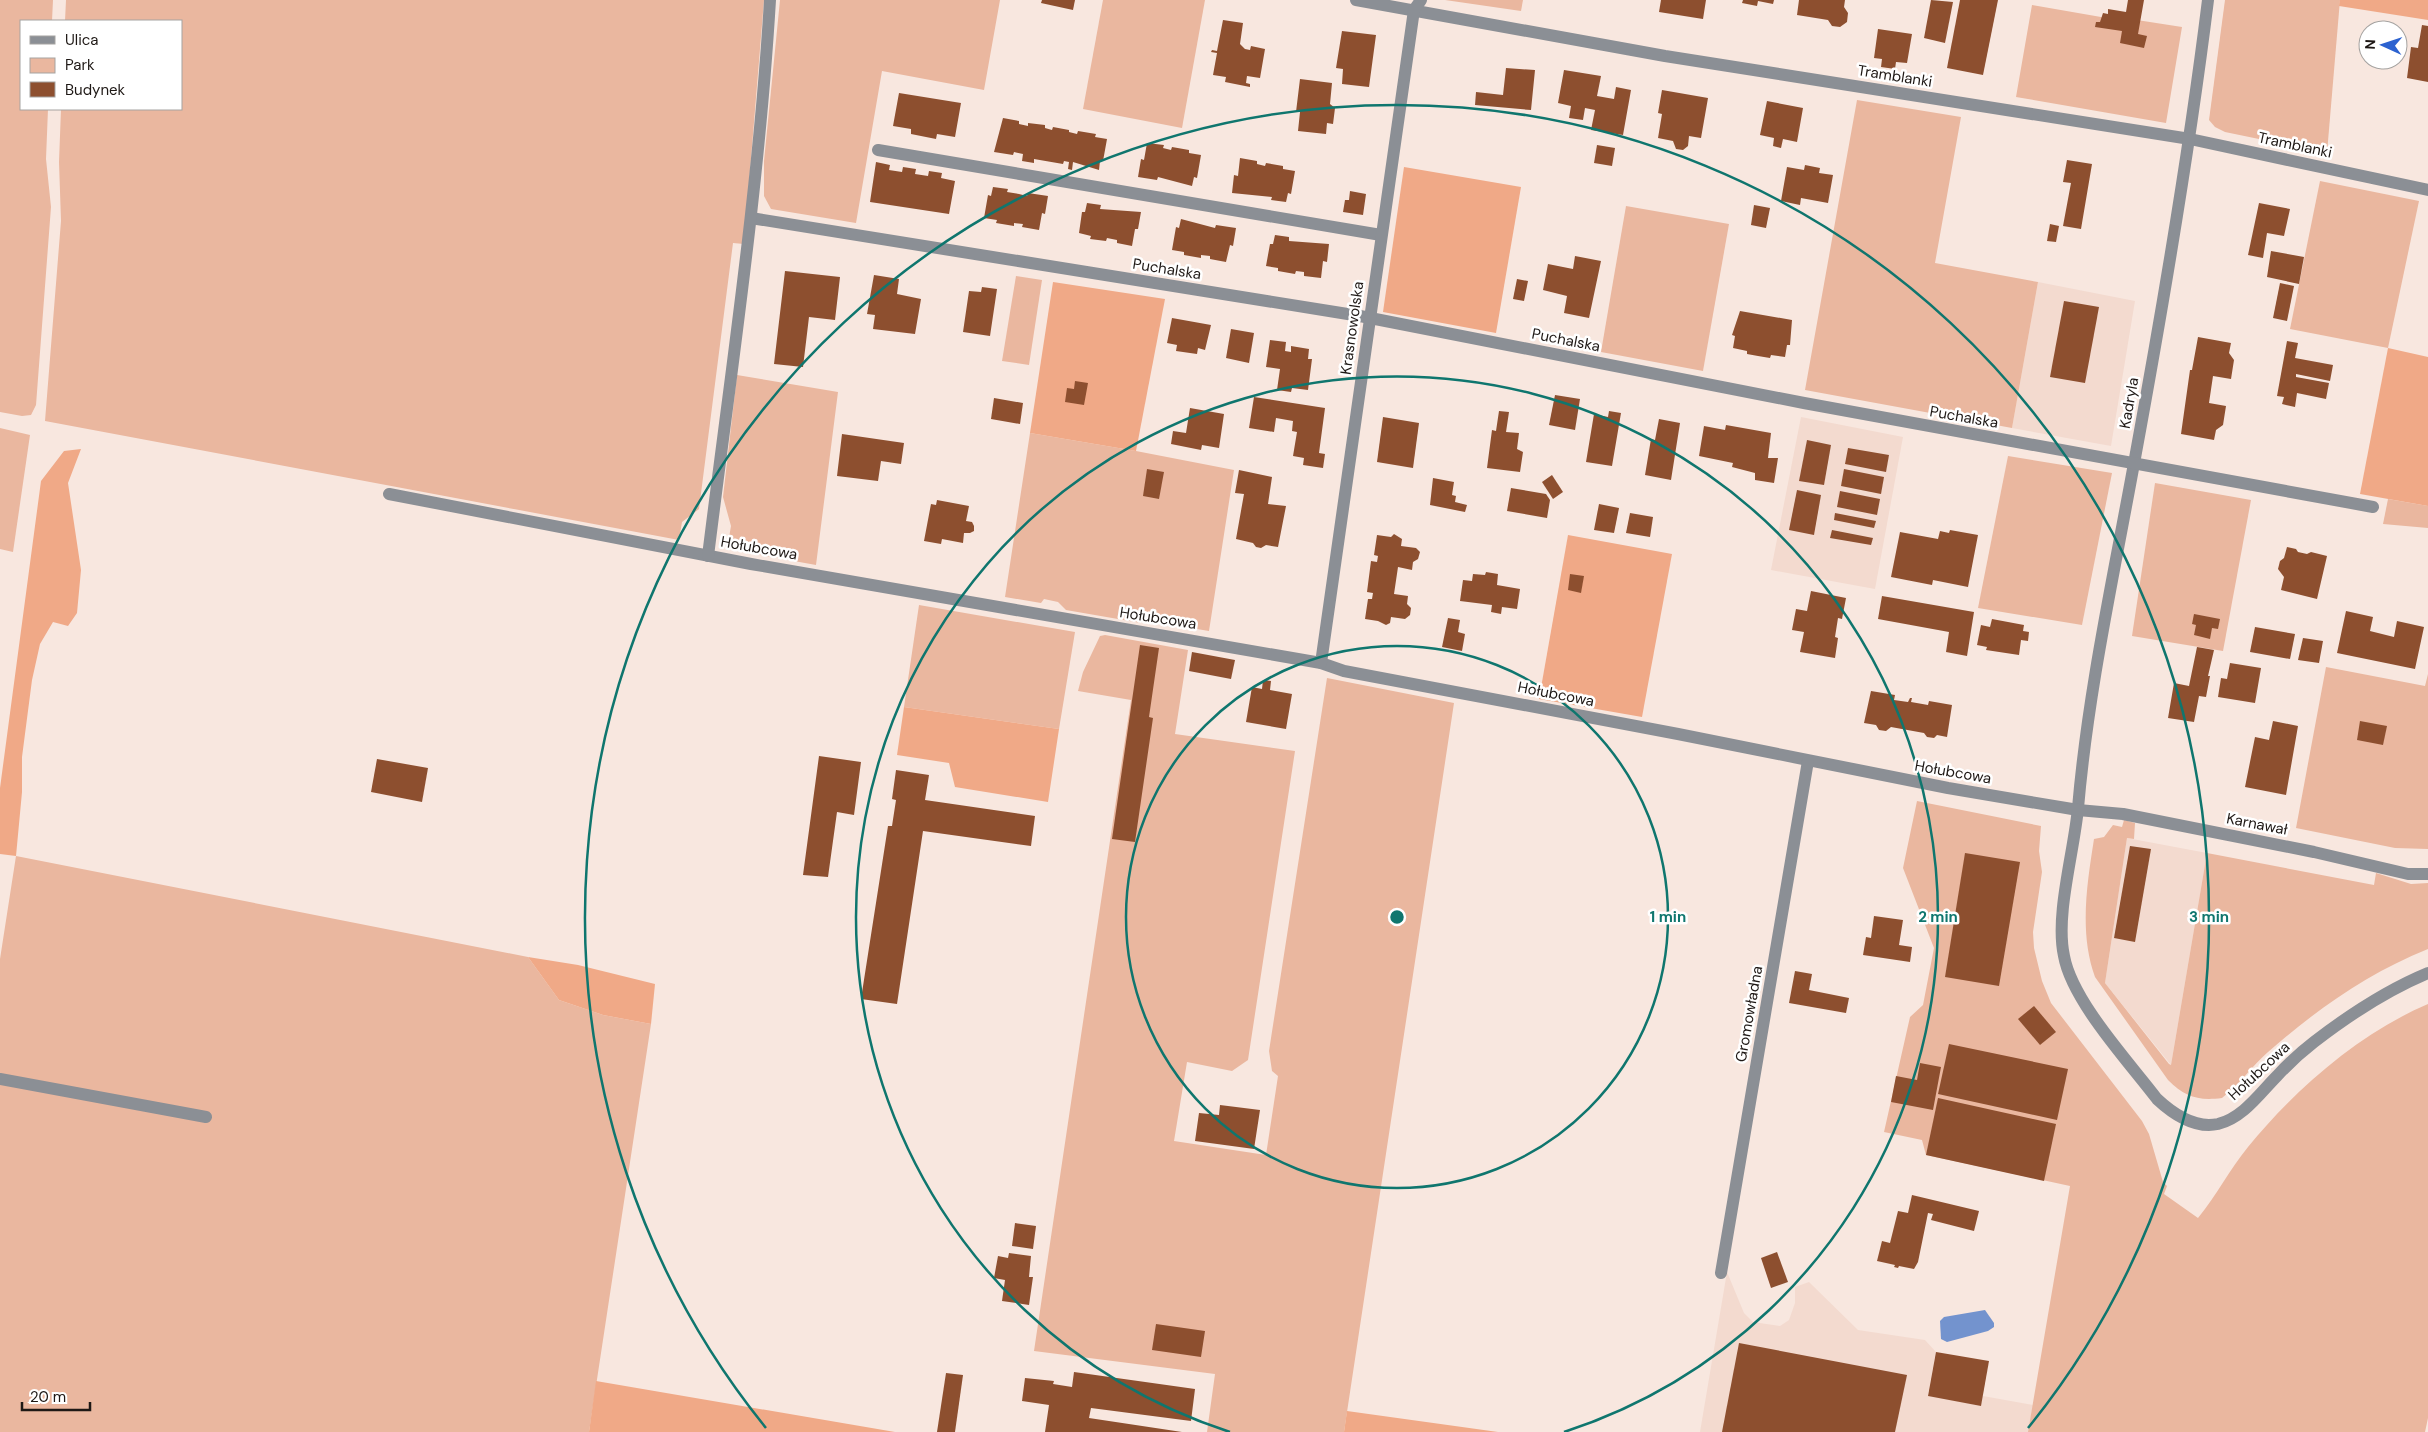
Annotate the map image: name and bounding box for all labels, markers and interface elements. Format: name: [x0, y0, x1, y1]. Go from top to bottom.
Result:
legend: [20, 20, 182, 110]
north arrow: [2358, 20, 2408, 70]
text: Ulica: [65, 30, 99, 50]
text: N: [2361, 39, 2379, 50]
text: Park: [65, 55, 95, 75]
street label: Tramblanki: [1856, 60, 1934, 92]
text: Budynek: [65, 80, 126, 100]
street label: Tramblanki: [2256, 127, 2334, 163]
street label: Puchalska: [1131, 254, 1203, 284]
street label: Krasnowolska: [1336, 280, 1368, 376]
street label: Puchalska: [1530, 324, 1602, 356]
street label: Kadryla: [2115, 376, 2143, 430]
street label: Puchalska: [1928, 401, 2000, 433]
street label: Hołubcowa: [719, 531, 799, 565]
street label: Hołubcowa: [1118, 602, 1198, 634]
street label: Hołubcowa: [1516, 677, 1596, 711]
street label: Hołubcowa: [1913, 755, 1993, 789]
street label: Karnawał: [2225, 808, 2289, 840]
text: 1 min: [1650, 907, 1686, 927]
text: 2 min: [1918, 907, 1958, 927]
text: 3 min: [2189, 907, 2229, 927]
centre of rings: [1388, 908, 1406, 926]
street label: Gromowładna: [1731, 964, 1767, 1064]
street label: Hołubcowa: [2224, 1037, 2294, 1105]
scale bar: [22, 1380, 90, 1412]
text: 20 m: [30, 1387, 66, 1407]

